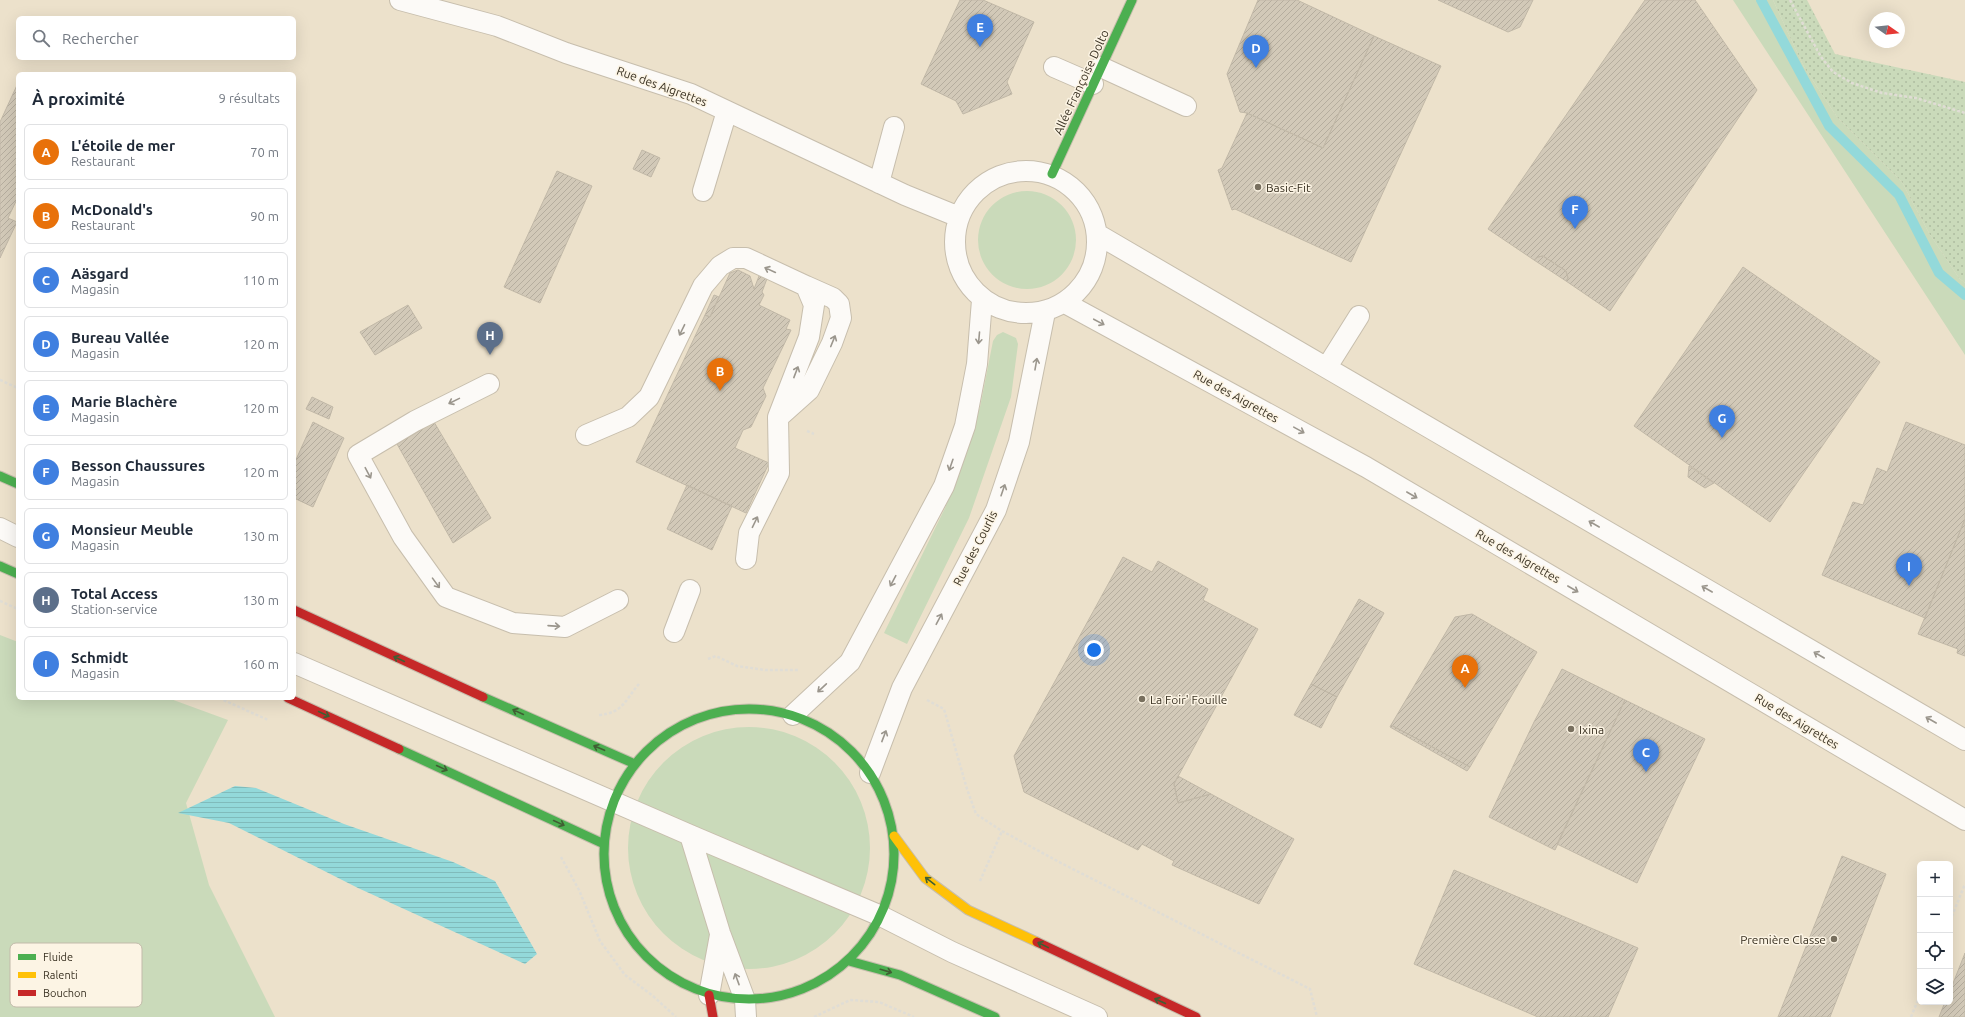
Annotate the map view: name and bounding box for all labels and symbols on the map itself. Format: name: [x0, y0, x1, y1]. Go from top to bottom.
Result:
north arrow: [1869, 12, 1905, 48]
pin: E: [967, 14, 993, 47]
street label: Allée Françoise Dolto: [1051, 28, 1111, 136]
pin: D: [1243, 35, 1269, 68]
street label: Rue des Aigrettes: [615, 64, 709, 108]
place label: Basic-Fit: [1266, 181, 1311, 194]
marker: Basic-Fit: [1253, 182, 1263, 192]
pin: F: [1562, 196, 1588, 229]
one-way arrow: [765, 266, 777, 273]
one-way arrow: [1093, 318, 1105, 326]
pin: H: [477, 322, 503, 355]
one-way arrow: [678, 323, 685, 335]
one-way arrow: [976, 331, 983, 344]
one-way arrow: [829, 336, 837, 348]
pin: B: [707, 358, 733, 391]
one-way arrow: [1032, 358, 1040, 371]
one-way arrow: [792, 367, 800, 379]
street label: Rue des Aigrettes: [1191, 367, 1281, 425]
one-way arrow: [449, 398, 461, 405]
pin: G: [1709, 405, 1735, 438]
one-way arrow: [1293, 427, 1305, 435]
one-way arrow: [947, 458, 954, 471]
one-way arrow: [365, 466, 372, 478]
one-way arrow: [1000, 484, 1007, 497]
one-way arrow: [1406, 491, 1418, 499]
street label: Rue des Courlis: [951, 508, 999, 588]
one-way arrow: [752, 516, 759, 528]
one-way arrow: [1588, 519, 1600, 527]
street label: Rue des Aigrettes: [1473, 527, 1563, 585]
pin: I: [1896, 553, 1922, 586]
one-way arrow: [889, 575, 896, 587]
one-way arrow: [432, 577, 440, 588]
one-way arrow: [1567, 585, 1579, 593]
one-way arrow: [1701, 585, 1713, 593]
one-way arrow: [935, 613, 943, 625]
one-way arrow: [547, 623, 560, 630]
your location: [1084, 640, 1104, 660]
one-way arrow: [1813, 650, 1825, 658]
one-way arrow: [394, 655, 406, 662]
pin: A: [1452, 655, 1478, 688]
one-way arrow: [817, 683, 827, 693]
street label: Rue des Aigrettes: [1753, 691, 1841, 751]
place label: La Foir' Fouille: [1150, 693, 1227, 706]
marker: La Foir' Fouille: [1137, 694, 1147, 704]
one-way arrow: [512, 708, 524, 715]
one-way arrow: [317, 711, 329, 718]
one-way arrow: [1925, 716, 1937, 724]
place label: Ixina: [1579, 723, 1604, 736]
marker: Ixina: [1566, 724, 1576, 734]
one-way arrow: [881, 730, 888, 743]
pin: C: [1633, 739, 1659, 772]
one-way arrow: [593, 744, 605, 751]
one-way arrow: [435, 765, 447, 773]
one-way arrow: [552, 820, 564, 827]
one-way arrow: [924, 877, 935, 886]
place label: Première Classe: [1740, 933, 1826, 946]
marker: Première Classe: [1829, 934, 1839, 944]
one-way arrow: [1037, 941, 1049, 948]
legend: [10, 943, 142, 1007]
text: Fluide: [43, 951, 73, 963]
one-way arrow: [880, 968, 893, 975]
text: Ralenti: [43, 969, 78, 981]
one-way arrow: [733, 973, 740, 986]
text: Bouchon: [43, 987, 87, 999]
one-way arrow: [1154, 997, 1166, 1004]

